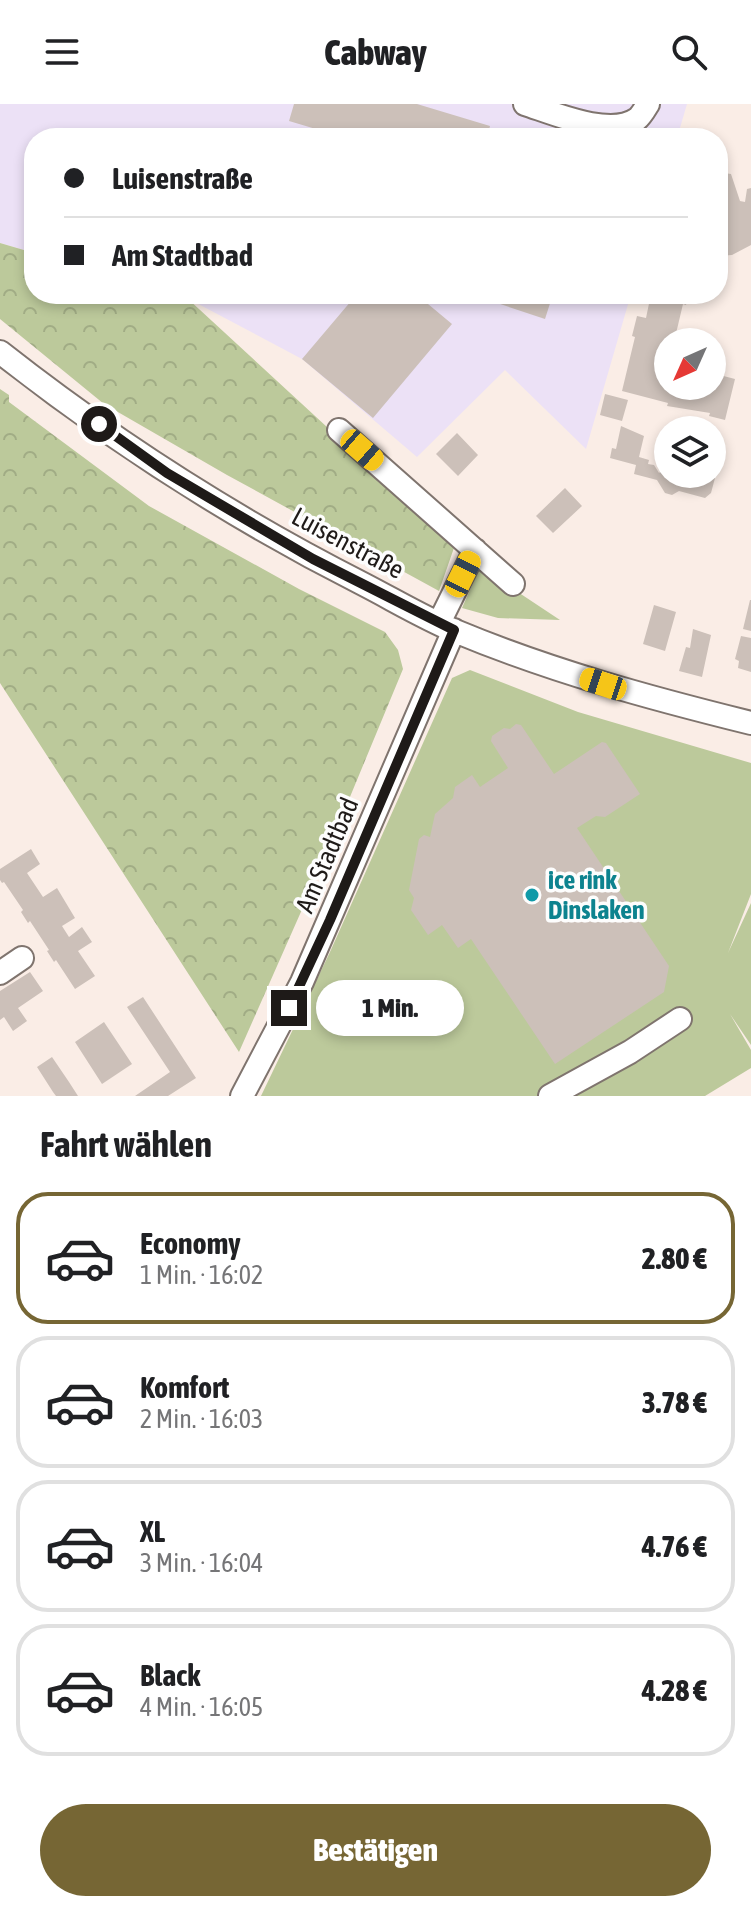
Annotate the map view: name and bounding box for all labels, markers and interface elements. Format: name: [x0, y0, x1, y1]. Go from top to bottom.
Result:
icon: menu: [40, 30, 84, 74]
icon: search: [667, 30, 711, 74]
text: Cabway: [324, 31, 427, 73]
text: Luisenstraße: [112, 161, 253, 195]
text: Am Stadtbad: [112, 238, 253, 272]
north arrow: [654, 328, 726, 400]
map controls: [654, 328, 726, 488]
route start: [81, 406, 117, 442]
button: layers: [654, 416, 726, 488]
car: [336, 425, 388, 475]
street label: Luisenstraße: [287, 501, 409, 585]
car: [442, 547, 484, 601]
car: [576, 665, 630, 703]
street label: Am Stadtbad: [289, 793, 365, 917]
place label: ice rink Dinslaken: [548, 865, 645, 925]
marker: ice rink Dinslaken: [523, 886, 541, 904]
callout: 1 Min.: [317, 980, 465, 1036]
route end: [271, 990, 307, 1026]
text: 1 Min.: [362, 993, 418, 1023]
text: Fahrt wählen: [40, 1123, 212, 1165]
icon: car: [44, 1222, 116, 1294]
text: Economy: [140, 1226, 241, 1260]
text: 2.80 €: [642, 1241, 707, 1275]
text: 1 Min. · 16:02: [140, 1260, 263, 1290]
icon: car: [44, 1366, 116, 1438]
text: Komfort: [140, 1370, 229, 1404]
text: 3.78 €: [642, 1385, 707, 1419]
text: 2 Min. · 16:03: [140, 1404, 263, 1434]
icon: car: [44, 1510, 116, 1582]
text: XL: [140, 1514, 165, 1548]
text: 4.76 €: [642, 1529, 707, 1563]
text: 3 Min. · 16:04: [140, 1548, 263, 1578]
icon: car: [44, 1654, 116, 1726]
text: Black: [140, 1658, 200, 1692]
text: 4.28 €: [642, 1673, 707, 1707]
text: 4 Min. · 16:05: [140, 1692, 263, 1722]
button: Bestätigen: [40, 1804, 711, 1896]

